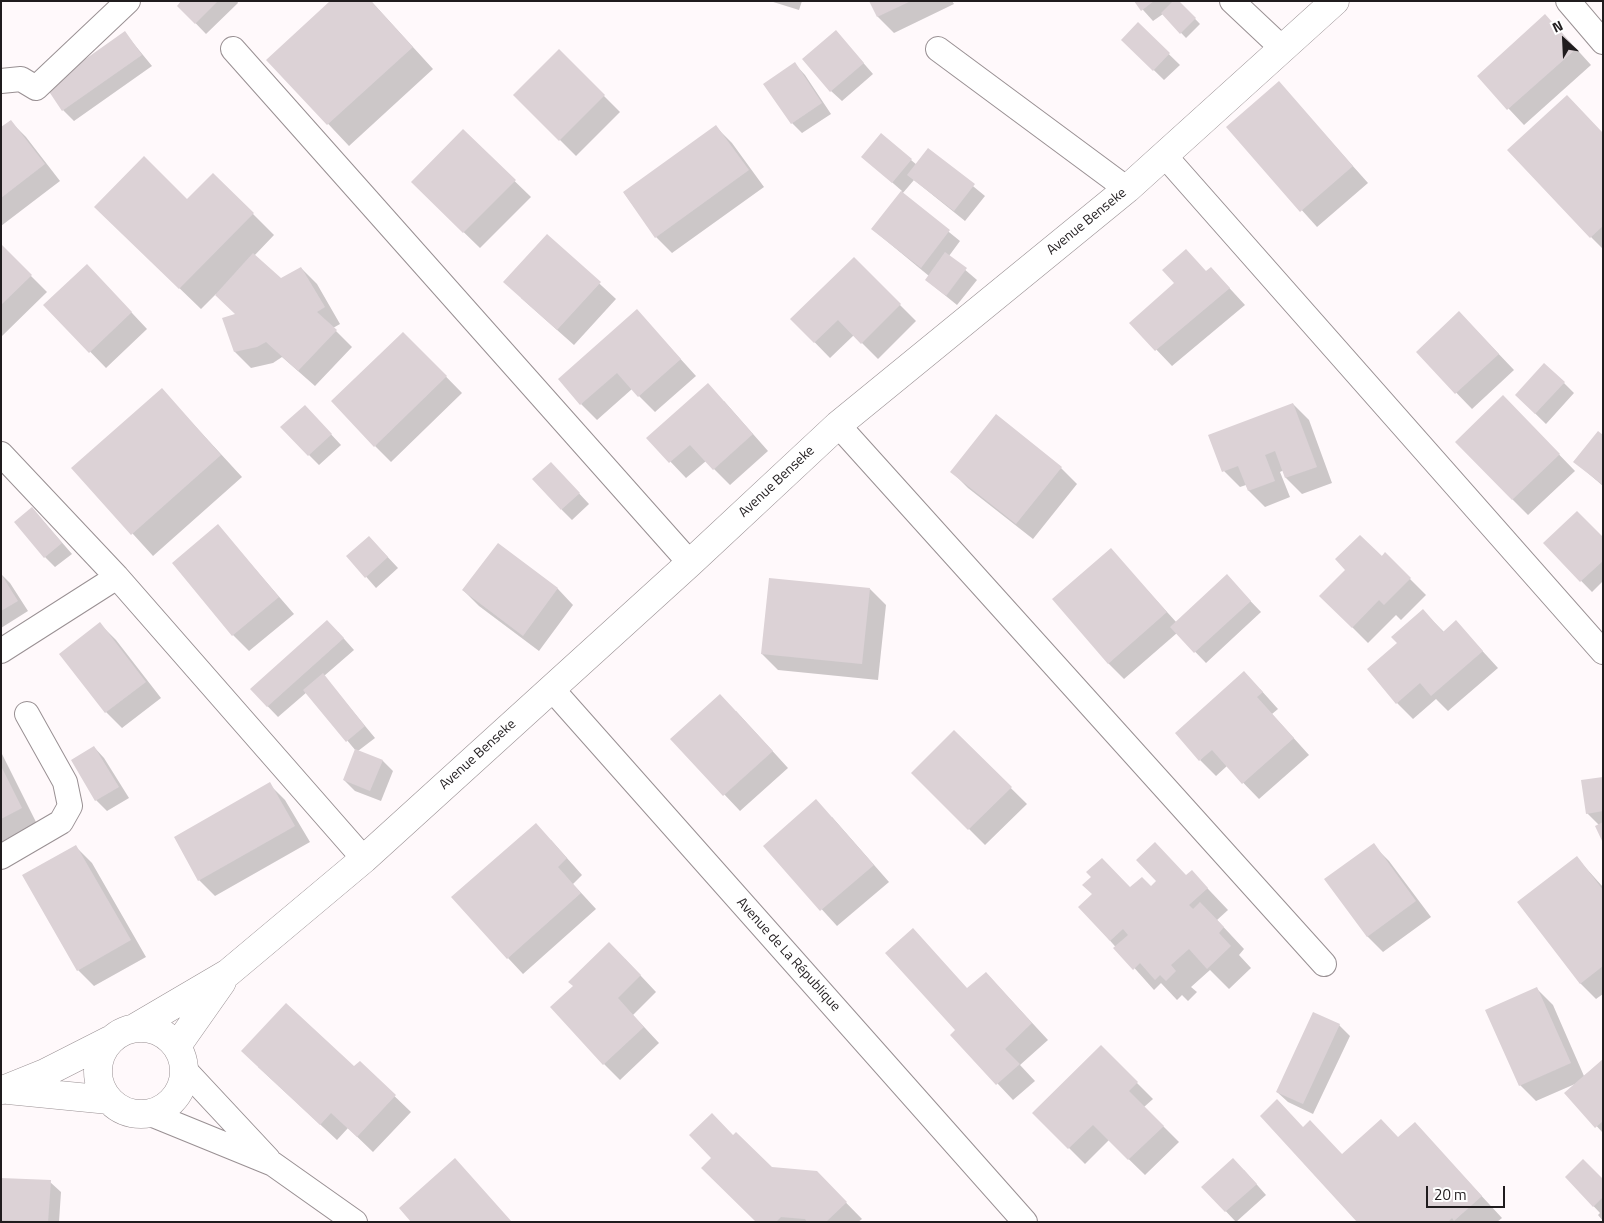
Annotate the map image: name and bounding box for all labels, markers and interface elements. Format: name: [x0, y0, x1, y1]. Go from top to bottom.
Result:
text: N: [1549, 14, 1566, 38]
north arrow: [1539, 15, 1589, 65]
street label: Avenue Benseke: [1044, 185, 1130, 259]
street label: Avenue Benseke: [736, 443, 818, 521]
street label: Avenue Benseke: [436, 716, 520, 794]
street label: Avenue de La République: [733, 895, 843, 1015]
scale bar: [1429, 1176, 1508, 1208]
text: 20 m: [1434, 1183, 1467, 1206]

